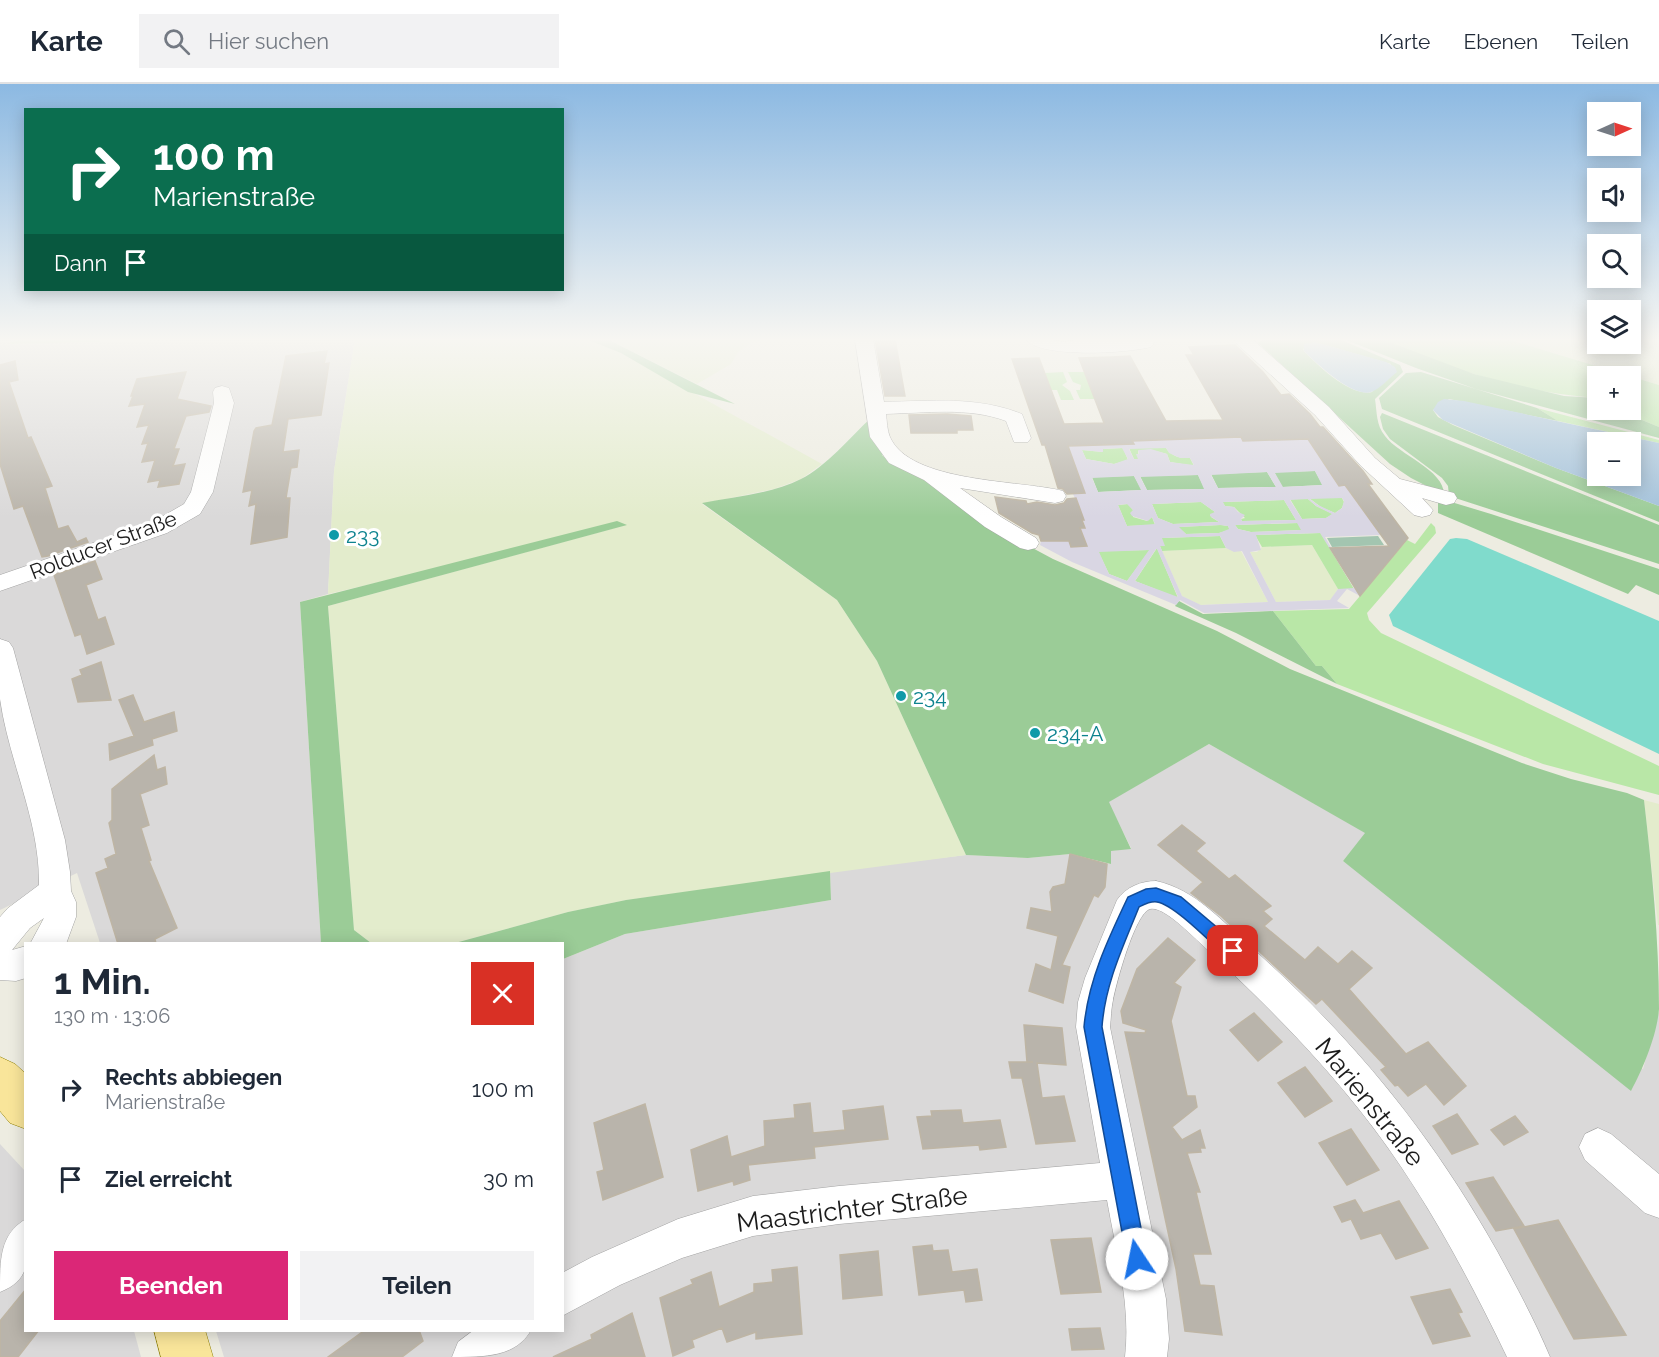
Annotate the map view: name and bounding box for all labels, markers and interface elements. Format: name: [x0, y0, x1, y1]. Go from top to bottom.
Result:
search box: [139, 14, 559, 68]
text: Karte: [30, 25, 103, 58]
icon: search: [160, 25, 193, 58]
text: Hier suchen: [208, 28, 329, 54]
text: Karte: [1379, 29, 1430, 54]
text: Ebenen: [1463, 29, 1538, 54]
text: Teilen: [1571, 29, 1629, 54]
north arrow: [1587, 102, 1641, 156]
map controls: [1587, 102, 1641, 486]
text: 100 m: [153, 131, 275, 180]
icon: right: [54, 132, 132, 210]
button: sound: [1587, 168, 1641, 222]
text: Marienstraße: [153, 181, 315, 212]
button: search: [1587, 234, 1641, 288]
icon: arrive: [119, 246, 152, 279]
text: Dann: [54, 250, 107, 276]
button: layers: [1587, 300, 1641, 354]
button: +: [1587, 366, 1641, 420]
button: −: [1587, 432, 1641, 486]
street label: Rolducer Straße: [26, 505, 180, 585]
place label: 233: [346, 523, 379, 548]
marker: 233: [327, 528, 341, 542]
place label: 234: [913, 684, 947, 709]
marker: 234: [894, 689, 908, 703]
place label: 234-A: [1047, 721, 1104, 746]
marker: 234-A: [1028, 726, 1042, 740]
pin: [1207, 925, 1258, 976]
icon: arrive: [1216, 934, 1249, 967]
text: 1 Min.: [54, 960, 151, 1002]
button: close: [471, 962, 534, 1025]
text: 130 m · 13:06: [54, 1004, 170, 1028]
street label: Marienstraße: [1309, 1032, 1431, 1172]
text: Rechts abbiegen: [105, 1064, 282, 1090]
icon: right: [54, 1073, 87, 1106]
text: 100 m: [472, 1076, 534, 1102]
text: Marienstraße: [105, 1090, 225, 1114]
icon: arrive: [54, 1163, 87, 1196]
text: Ziel erreicht: [105, 1166, 232, 1192]
text: 30 m: [483, 1166, 534, 1192]
street label: Maastrichter Straße: [735, 1180, 969, 1238]
position arrow: [1105, 1227, 1169, 1291]
button: Beenden: [54, 1251, 288, 1320]
button: Teilen: [300, 1251, 534, 1320]

